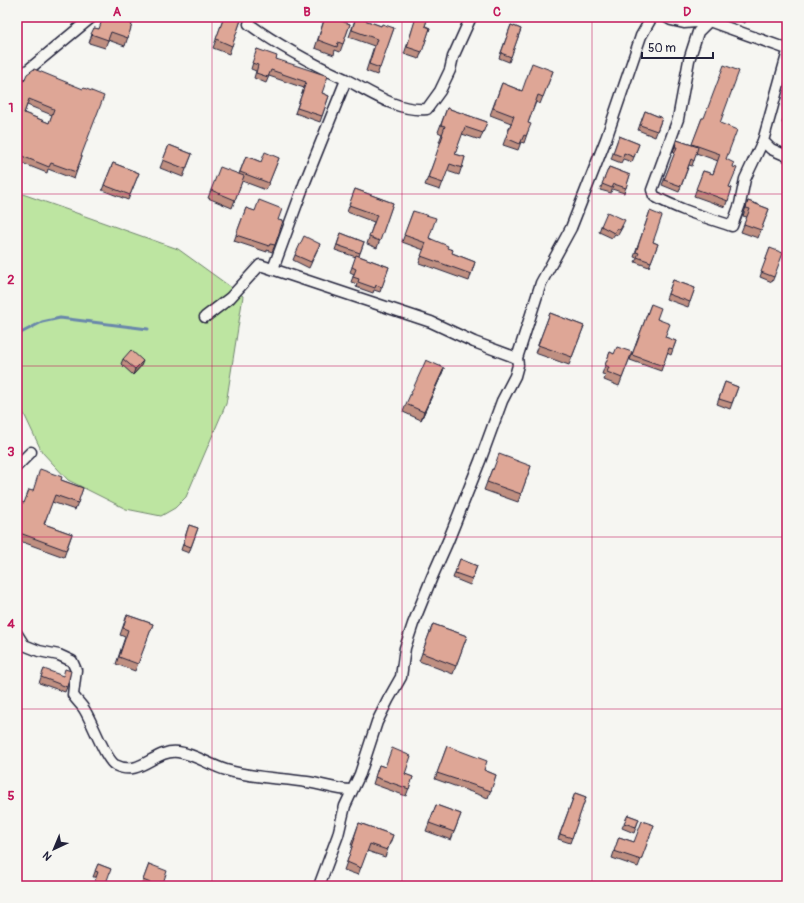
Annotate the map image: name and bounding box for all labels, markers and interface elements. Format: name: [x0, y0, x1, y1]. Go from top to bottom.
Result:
text: A: [113, 4, 122, 20]
text: B: [303, 4, 311, 20]
text: C: [493, 4, 501, 20]
text: D: [683, 4, 691, 20]
scale bar: [642, 34, 713, 60]
text: 50 m: [648, 41, 676, 56]
text: 1: [8, 100, 14, 116]
text: 2: [7, 272, 15, 288]
text: 3: [7, 444, 15, 460]
text: 4: [7, 616, 15, 632]
text: 5: [7, 788, 15, 804]
north arrow: [34, 829, 74, 869]
text: N: [40, 848, 55, 863]

